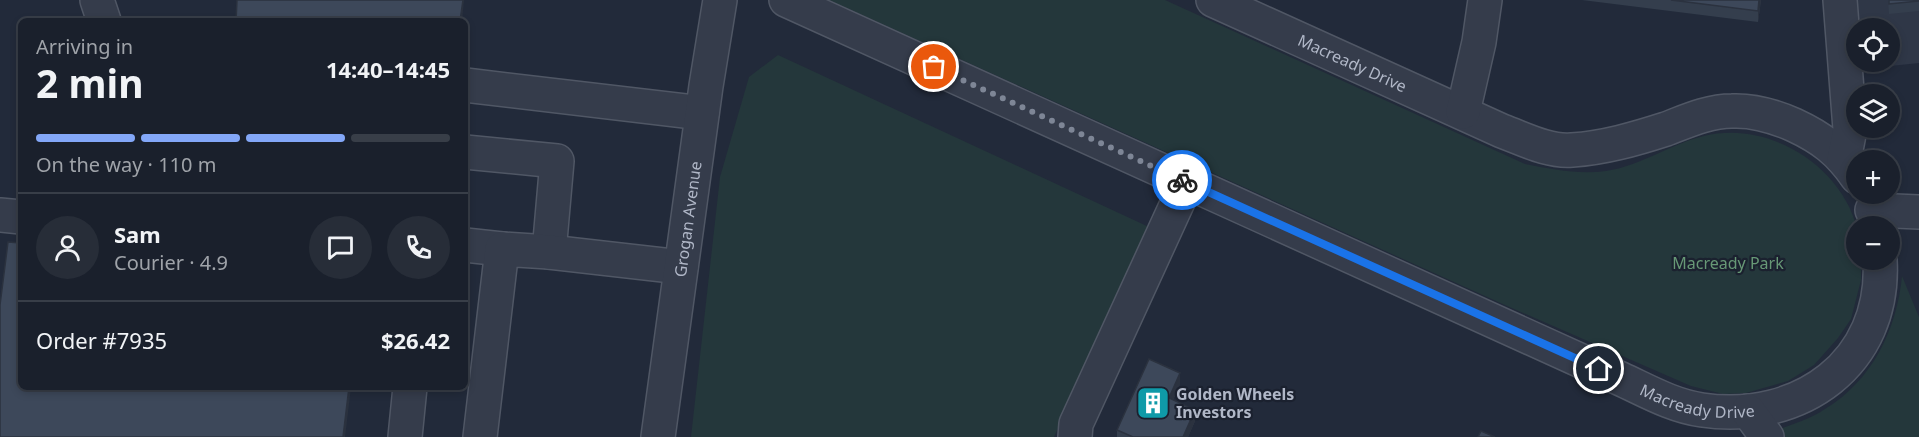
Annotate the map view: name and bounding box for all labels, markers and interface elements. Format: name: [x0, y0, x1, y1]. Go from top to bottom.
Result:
map controls: [1846, 18, 1900, 270]
button: locate: [1846, 18, 1900, 72]
street label: Macready Drive: [1294, 29, 1410, 97]
text: Arriving in: [36, 33, 133, 60]
pin: [908, 41, 959, 92]
icon: bag: [917, 50, 950, 83]
text: 14:40–14:45: [326, 54, 450, 84]
text: 2 min: [36, 56, 143, 109]
button: layers: [1846, 84, 1900, 138]
courier: [1152, 150, 1212, 210]
button: +: [1846, 150, 1900, 204]
text: On the way · 110 m: [36, 151, 216, 178]
street label: Grogan Avenue: [669, 160, 707, 278]
icon: bike: [1166, 164, 1199, 197]
button: person: [36, 216, 99, 279]
button: chat: [309, 216, 372, 279]
button: phone: [387, 216, 450, 279]
button: −: [1846, 216, 1900, 270]
text: Sam: [114, 219, 161, 249]
text: Courier · 4.9: [114, 249, 228, 276]
park label: Macready Park: [1672, 252, 1784, 274]
text: Order #7935: [36, 325, 167, 355]
text: $26.42: [381, 325, 450, 355]
pin: [1573, 343, 1624, 394]
icon: home: [1582, 352, 1615, 385]
street label: Macready Drive: [1636, 379, 1756, 423]
place label: Golden Wheels Investors: [1176, 383, 1294, 423]
building icon: Golden Wheels Investors: [1135, 385, 1171, 421]

